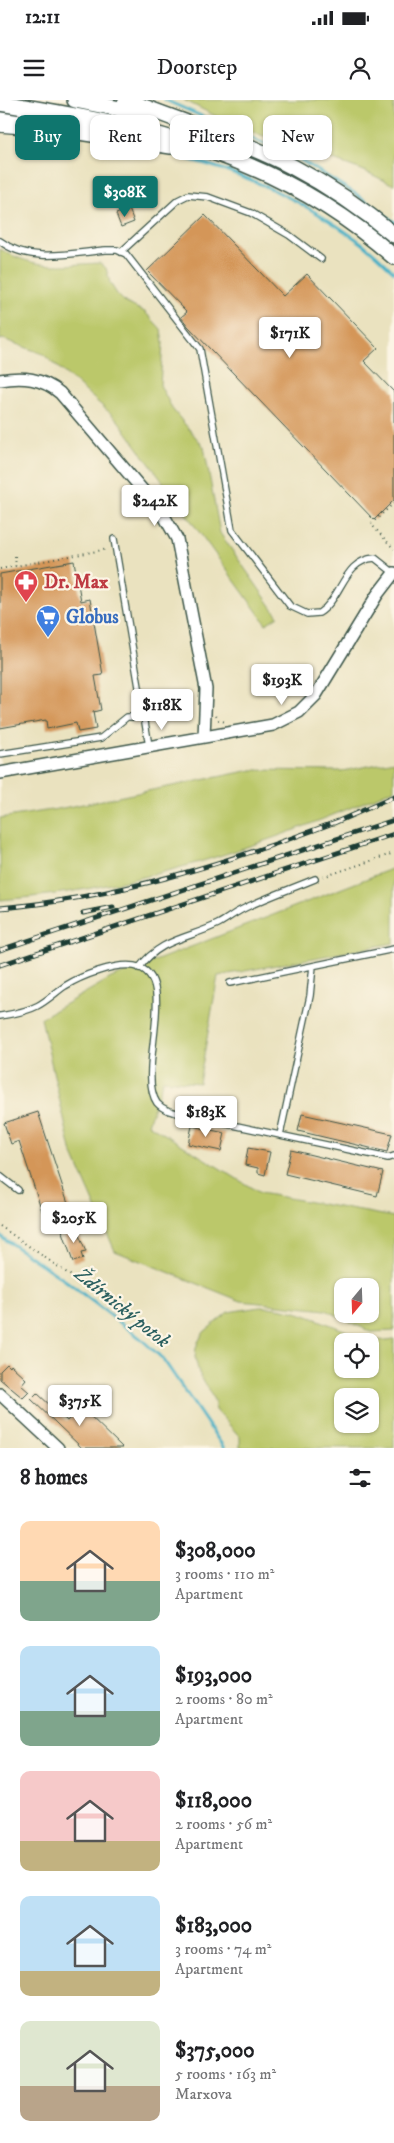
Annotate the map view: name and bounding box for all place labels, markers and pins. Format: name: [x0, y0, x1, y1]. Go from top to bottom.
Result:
pin: $308K: [90, 176, 160, 218]
pin: $171K: [255, 316, 325, 359]
pin: $242K: [120, 484, 190, 527]
pharmacy icon: Dr. Max: [13, 569, 39, 603]
place label: Dr. Max: [44, 571, 109, 594]
supermarket icon: Globus: [35, 604, 61, 638]
place label: Globus: [66, 606, 119, 629]
pin: $193K: [247, 664, 317, 706]
pin: $118K: [127, 688, 197, 731]
pin: $183K: [171, 1096, 241, 1138]
pin: $205K: [39, 1202, 109, 1244]
pin: $375K: [45, 1384, 115, 1427]

